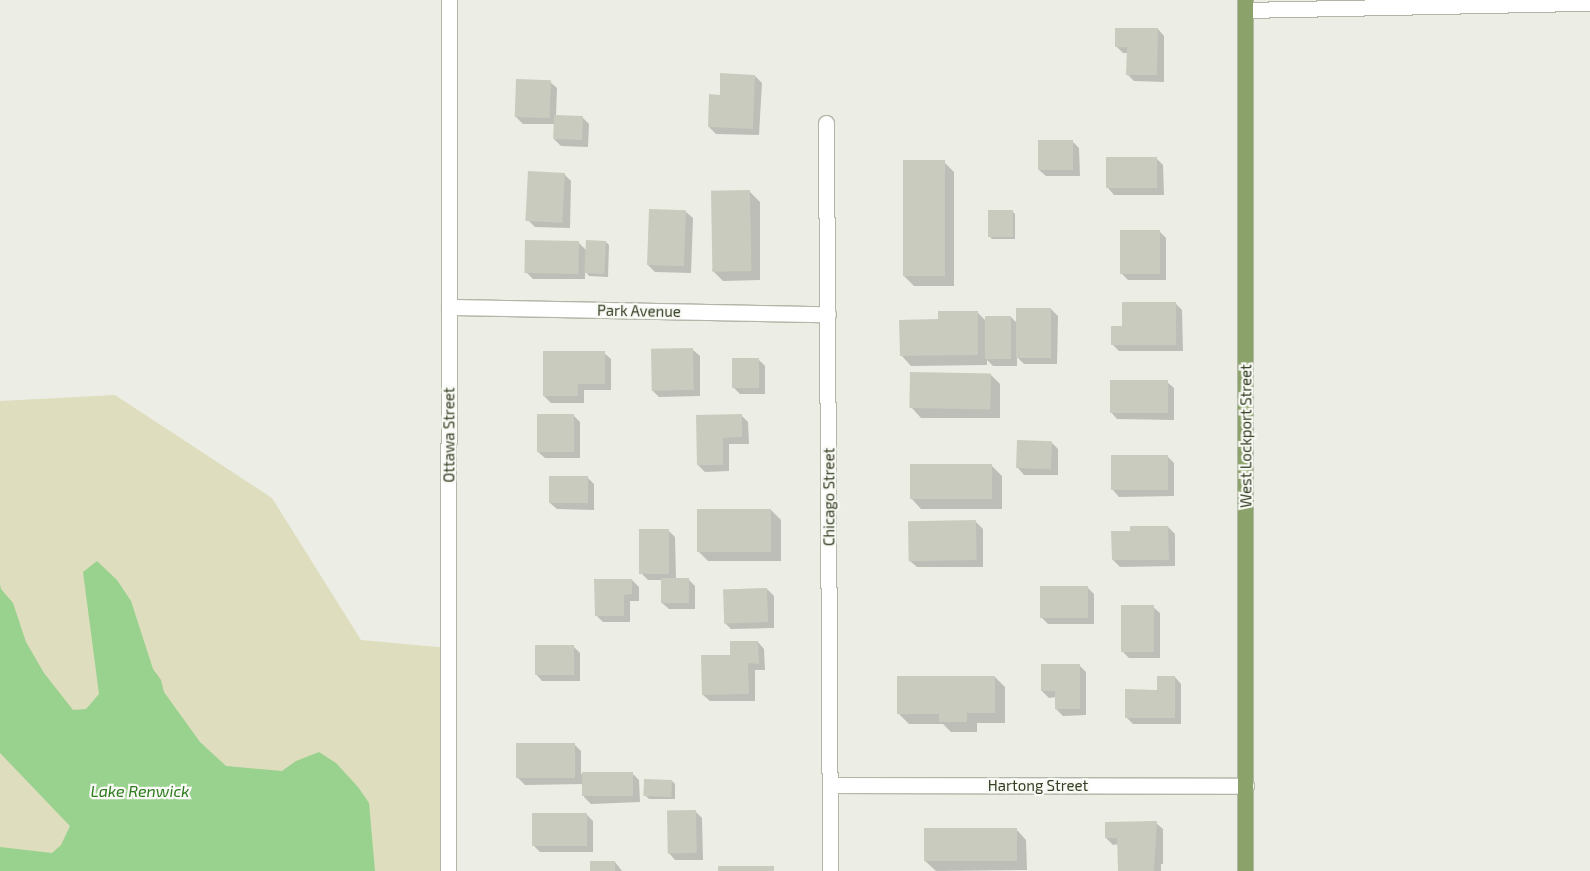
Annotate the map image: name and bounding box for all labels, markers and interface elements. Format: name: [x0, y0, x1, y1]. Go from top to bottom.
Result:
street label: Park Avenue: [597, 301, 681, 321]
street label: West Lockport Street: [1237, 364, 1255, 508]
street label: Ottawa Street: [440, 387, 458, 483]
street label: Chicago Street: [820, 448, 838, 546]
street label: Hartong Street: [988, 777, 1088, 795]
water label: Lake Renwick: [91, 781, 189, 801]

